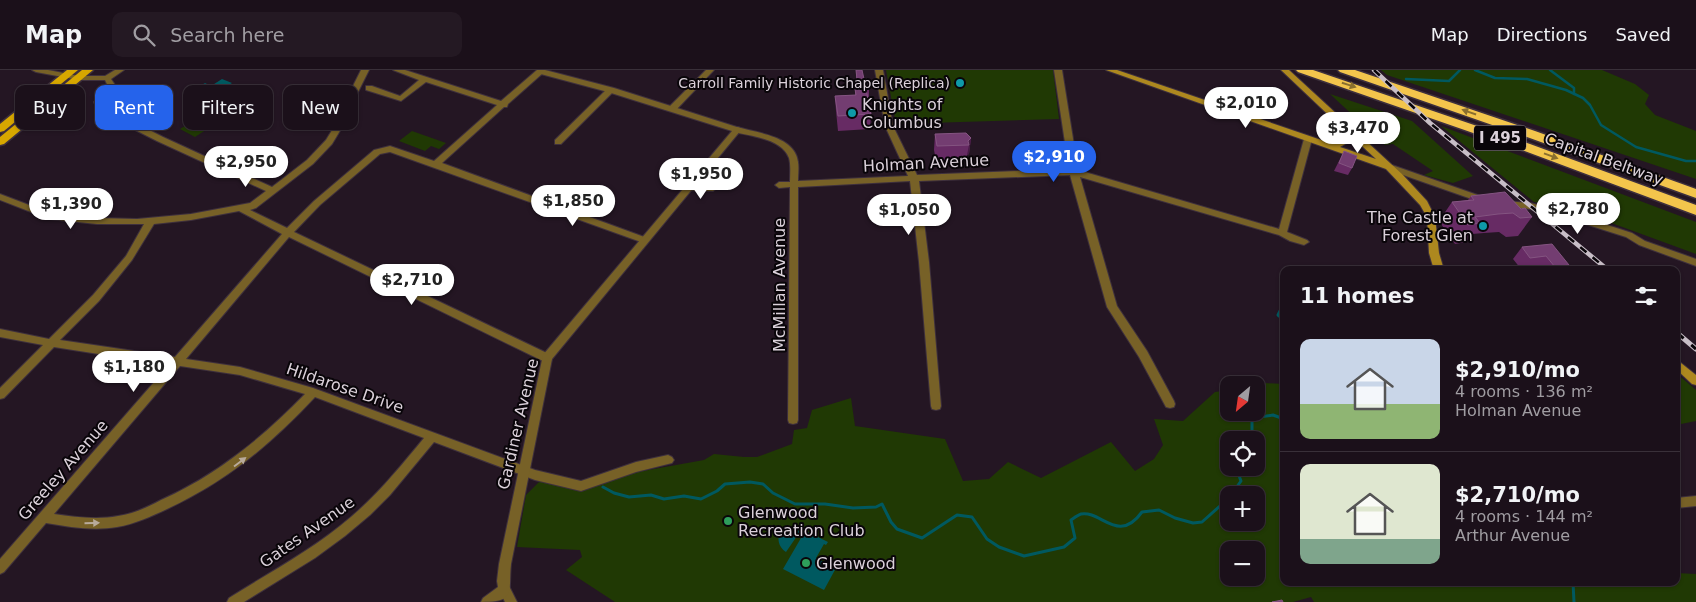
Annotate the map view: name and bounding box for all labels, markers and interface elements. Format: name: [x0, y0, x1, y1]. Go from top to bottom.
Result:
search box: [112, 12, 462, 57]
text: Map: [25, 21, 82, 49]
icon: search: [130, 21, 158, 49]
text: Search here: [170, 24, 284, 46]
text: Map: [1431, 24, 1469, 45]
text: Directions: [1497, 24, 1587, 45]
text: Saved: [1615, 24, 1671, 45]
place label: Carroll Family Historic Chapel (Replica): [678, 75, 950, 91]
marker: Carroll Family Historic Chapel (Replica): [954, 77, 966, 89]
one-way arrow: [1341, 82, 1356, 89]
chip: Buy: [15, 85, 85, 130]
chip: Rent: [95, 85, 173, 130]
chip: Filters: [183, 85, 273, 130]
chip: New: [283, 85, 358, 130]
pin: $2,010: [1205, 87, 1287, 129]
text: $2,010: [1215, 93, 1277, 112]
place label: Knights of Columbus: [862, 95, 943, 132]
marker: Knights of Columbus: [846, 107, 858, 119]
one-way arrow: [1461, 108, 1476, 116]
pin: $3,470: [1317, 112, 1399, 154]
text: $3,470: [1327, 118, 1389, 137]
road number: I 495: [1474, 126, 1526, 150]
street label: Capital Beltway: [1542, 129, 1666, 189]
pin: $2,910: [1013, 140, 1095, 183]
pin: $2,950: [205, 146, 287, 188]
text: $2,910: [1023, 147, 1085, 166]
street label: Holman Avenue: [862, 150, 990, 176]
text: $2,950: [215, 152, 277, 171]
one-way arrow: [1544, 153, 1559, 160]
pin: $1,950: [660, 158, 742, 200]
text: $1,950: [670, 164, 732, 183]
pin: $1,850: [532, 184, 614, 227]
pin: $1,390: [30, 188, 112, 230]
text: $1,850: [542, 191, 604, 210]
pin: $2,780: [1537, 192, 1619, 235]
text: $1,390: [40, 194, 102, 213]
pin: $1,050: [868, 194, 950, 236]
text: $2,780: [1547, 199, 1609, 218]
text: $1,050: [878, 200, 940, 219]
place label: The Castle at Forest Glen: [1366, 208, 1473, 245]
street label: McMillan Avenue: [770, 218, 789, 352]
marker: The Castle at Forest Glen: [1477, 220, 1489, 232]
pin: $2,710: [371, 264, 453, 306]
text: $2,710: [381, 270, 443, 289]
icon: filters: [1632, 282, 1660, 310]
text: 11 homes: [1300, 284, 1415, 308]
pin: $1,180: [93, 350, 175, 393]
street label: Gardiner Avenue: [494, 356, 542, 492]
text: $1,180: [103, 357, 165, 376]
text: $2,910/mo: [1455, 358, 1580, 382]
street label: Hildarose Drive: [284, 359, 406, 417]
icon: home: [1340, 359, 1400, 419]
north arrow: [1220, 376, 1265, 421]
map controls: [1220, 376, 1265, 586]
text: 4 rooms · 136 m²: [1455, 382, 1593, 401]
text: Holman Avenue: [1455, 401, 1581, 420]
street label: Greeley Avenue: [14, 416, 112, 524]
button: locate: [1220, 431, 1265, 476]
one-way arrow: [233, 456, 246, 467]
text: $2,710/mo: [1455, 483, 1580, 507]
icon: home: [1340, 484, 1400, 544]
button: +: [1220, 486, 1265, 531]
street label: Gates Avenue: [256, 492, 358, 572]
place label: Glenwood Recreation Club: [738, 503, 865, 540]
text: 4 rooms · 144 m²: [1455, 507, 1593, 526]
marker: Glenwood Recreation Club: [722, 515, 734, 527]
one-way arrow: [84, 519, 100, 527]
text: Arthur Avenue: [1455, 526, 1570, 545]
button: −: [1220, 541, 1265, 586]
place label: Glenwood: [816, 554, 896, 573]
marker: Glenwood: [800, 557, 812, 569]

